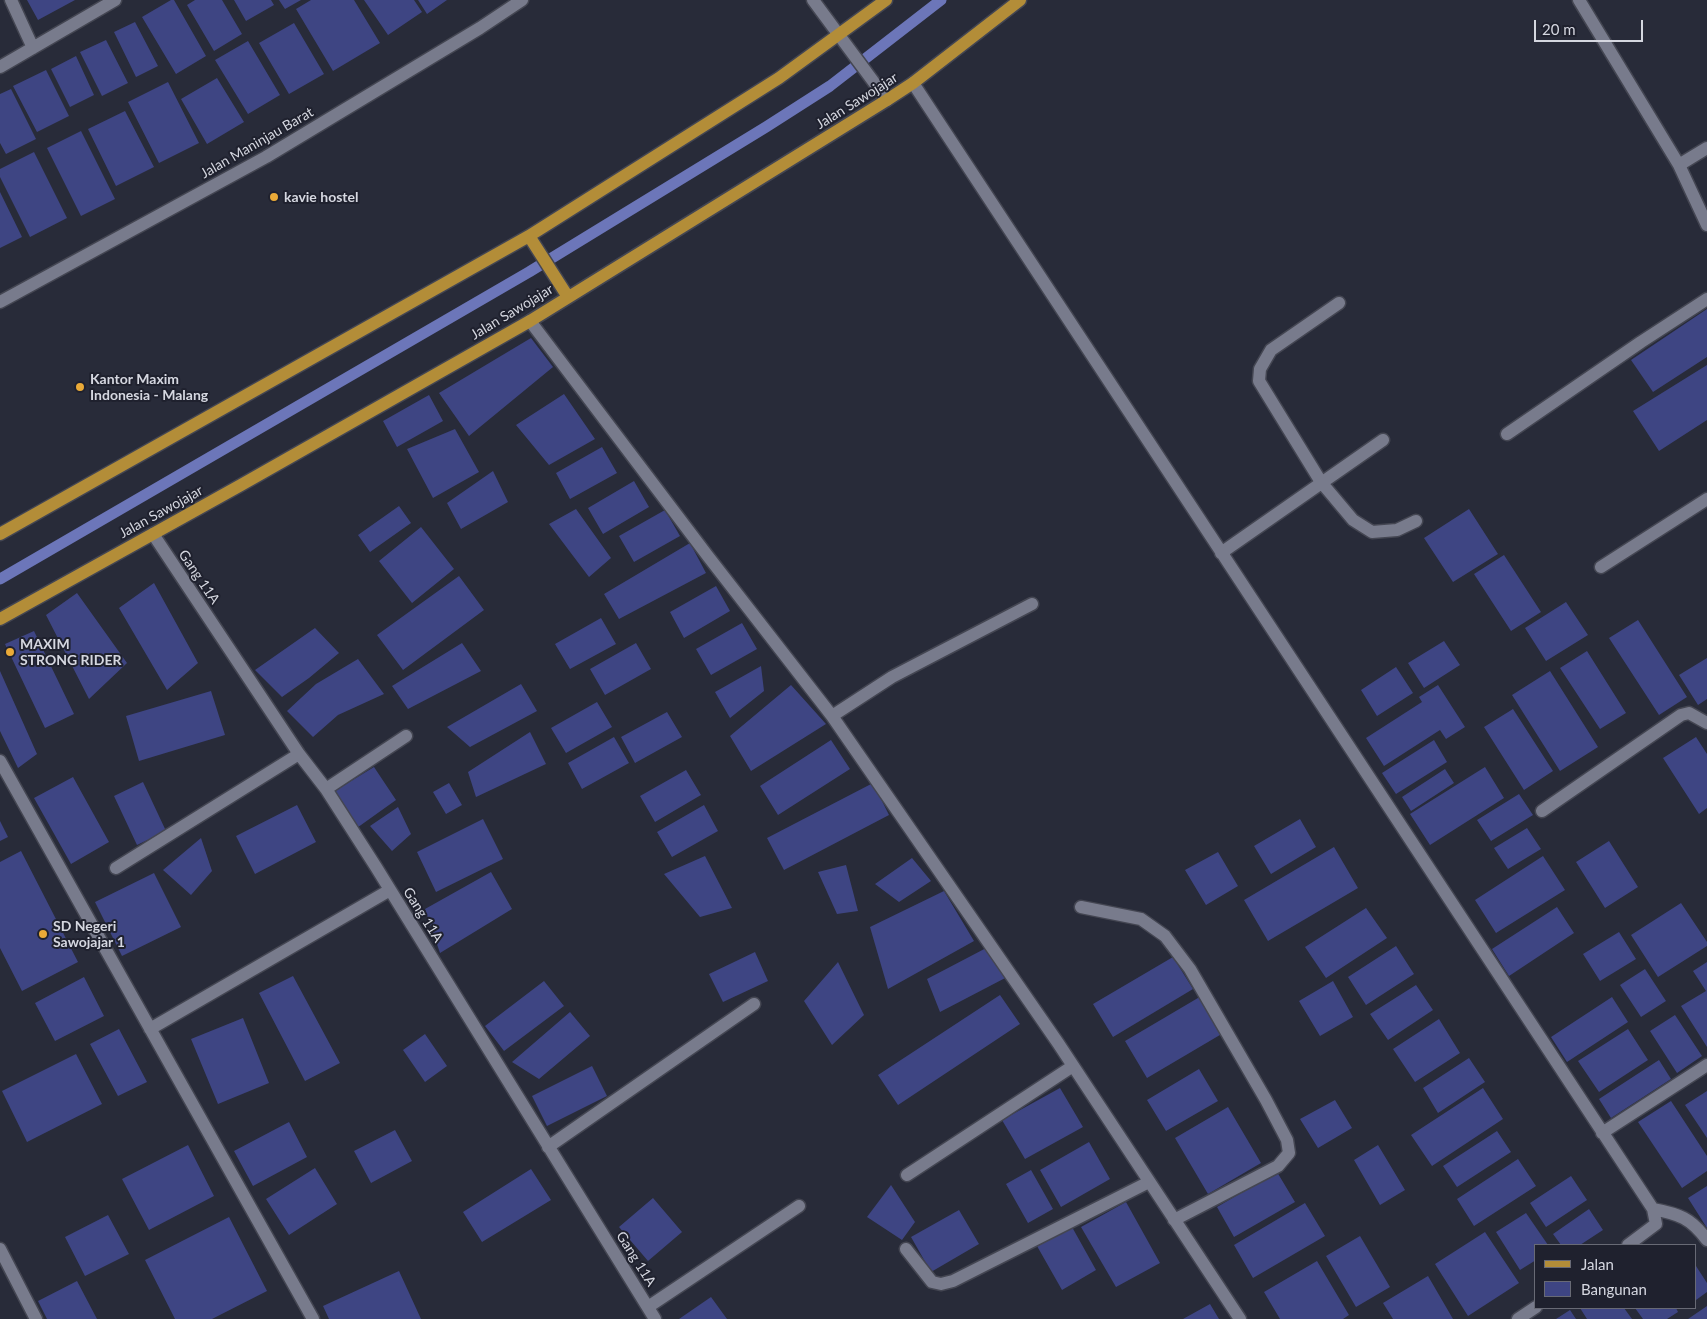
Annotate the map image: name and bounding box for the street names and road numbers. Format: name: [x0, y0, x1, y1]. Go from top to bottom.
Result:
street label: Jalan Sawojajar: [813, 69, 901, 133]
street label: Jalan Maninjau Barat: [198, 104, 316, 182]
street label: Jalan Sawojajar: [468, 281, 556, 343]
street label: Jalan Sawojajar: [116, 482, 206, 542]
street label: Gang 11A: [175, 547, 223, 607]
street label: Gang 11A: [400, 884, 446, 946]
street label: Gang 11A: [613, 1228, 659, 1290]

